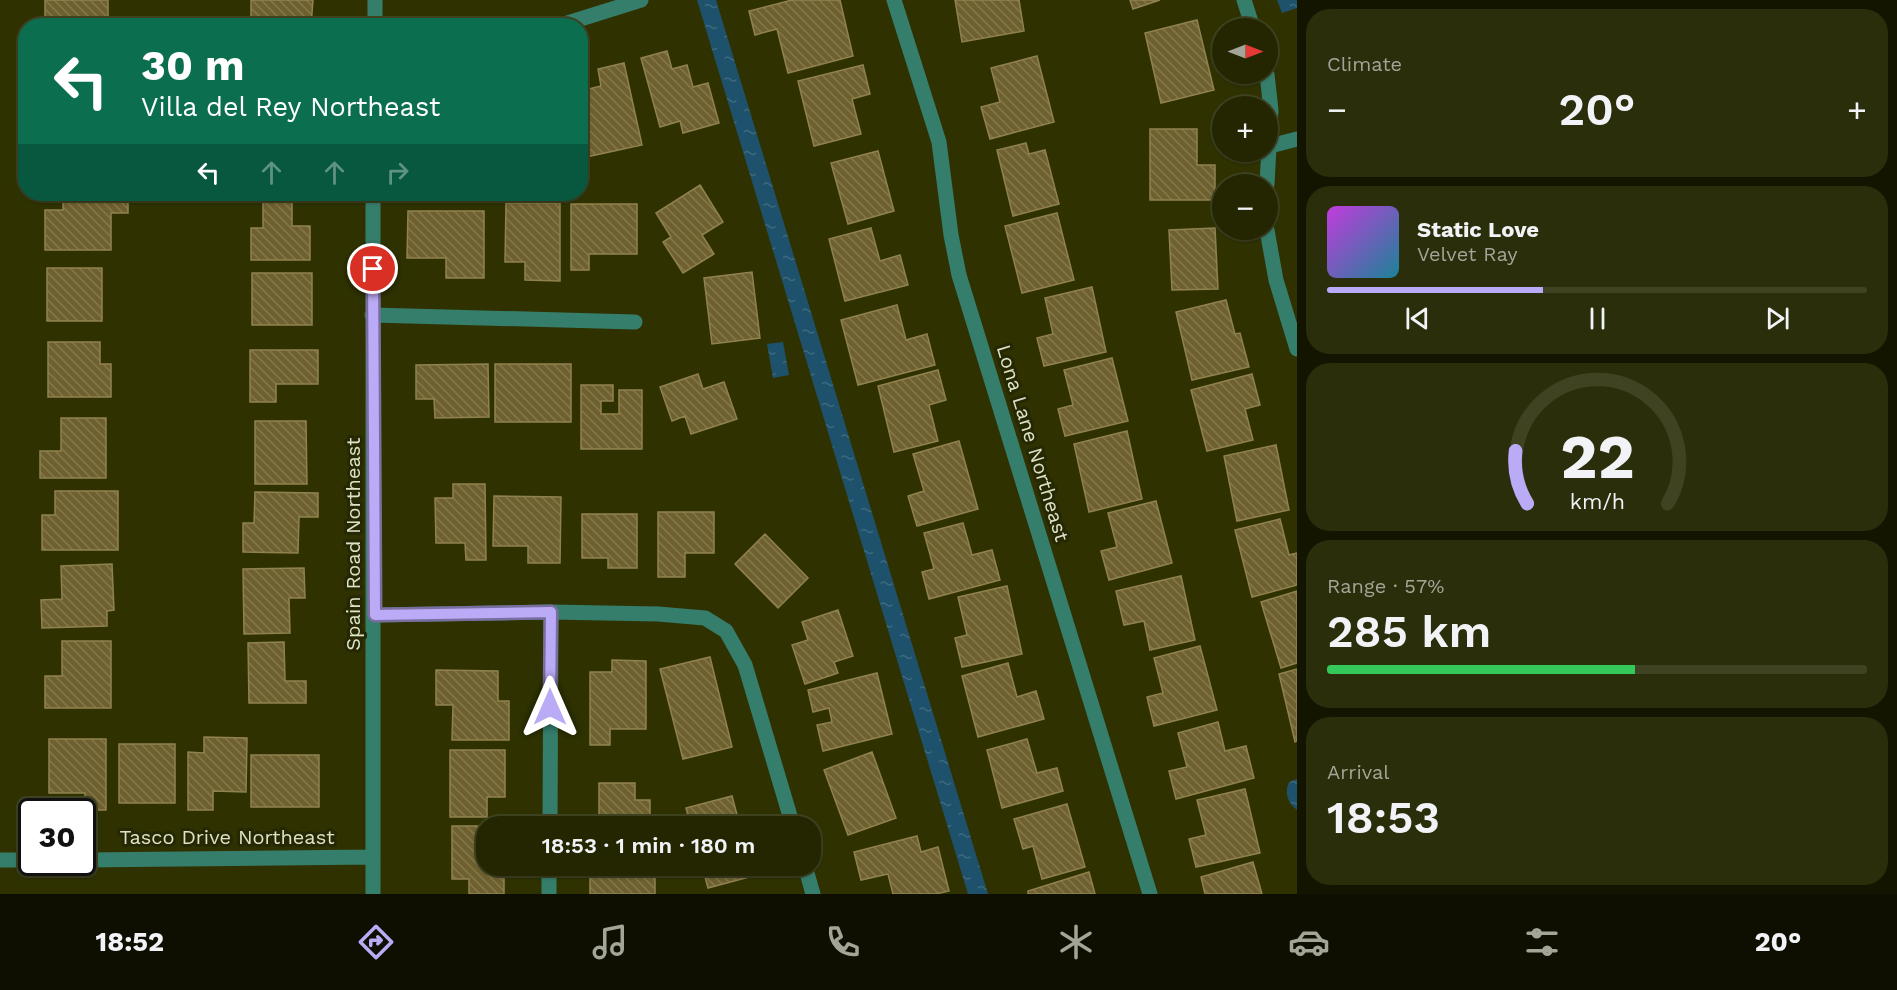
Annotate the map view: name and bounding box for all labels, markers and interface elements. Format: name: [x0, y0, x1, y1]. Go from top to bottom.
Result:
north arrow: [1212, 18, 1278, 84]
map controls: [1212, 18, 1278, 240]
text: 30 m: [141, 41, 245, 90]
icon: left: [42, 42, 120, 120]
text: Climate: [1327, 52, 1402, 76]
text: 20°: [1559, 83, 1635, 136]
text: −: [1327, 90, 1347, 129]
text: +: [1847, 90, 1867, 129]
text: Villa del Rey Northeast: [141, 91, 440, 123]
button: +: [1212, 96, 1278, 162]
icon: left: [192, 156, 225, 189]
icon: ahead: [255, 156, 288, 189]
icon: ahead: [318, 156, 351, 189]
icon: right: [381, 156, 414, 189]
button: −: [1212, 174, 1278, 240]
text: Static Love: [1417, 217, 1539, 242]
text: Velvet Ray: [1417, 242, 1518, 266]
pin: [347, 243, 398, 294]
icon: arrive: [356, 252, 389, 285]
icon: previous: [1401, 302, 1434, 335]
icon: pause: [1581, 302, 1614, 335]
icon: next: [1761, 302, 1794, 335]
street label: Lona Lane Northeast: [992, 342, 1075, 545]
text: 22: [1560, 420, 1634, 493]
street label: Spain Road Northeast: [341, 437, 365, 651]
text: km/h: [1569, 489, 1625, 514]
text: Range · 57%: [1327, 574, 1444, 598]
text: 285 km: [1327, 605, 1491, 658]
position arrow: [518, 675, 582, 739]
text: Arrival: [1327, 760, 1389, 784]
text: 18:53: [1327, 791, 1440, 844]
speed limit sign: 30: [18, 798, 96, 876]
street label: Tasco Drive Northeast: [119, 825, 335, 849]
text: 18:53 · 1 min · 180 m: [542, 833, 755, 858]
icon: directions: [355, 921, 397, 963]
icon: music: [589, 921, 631, 963]
icon: phone: [822, 921, 864, 963]
icon: climate: [1055, 921, 1097, 963]
icon: car: [1288, 921, 1330, 963]
icon: filters: [1521, 921, 1563, 963]
text: 18:52: [96, 926, 164, 958]
text: 20°: [1754, 926, 1801, 958]

